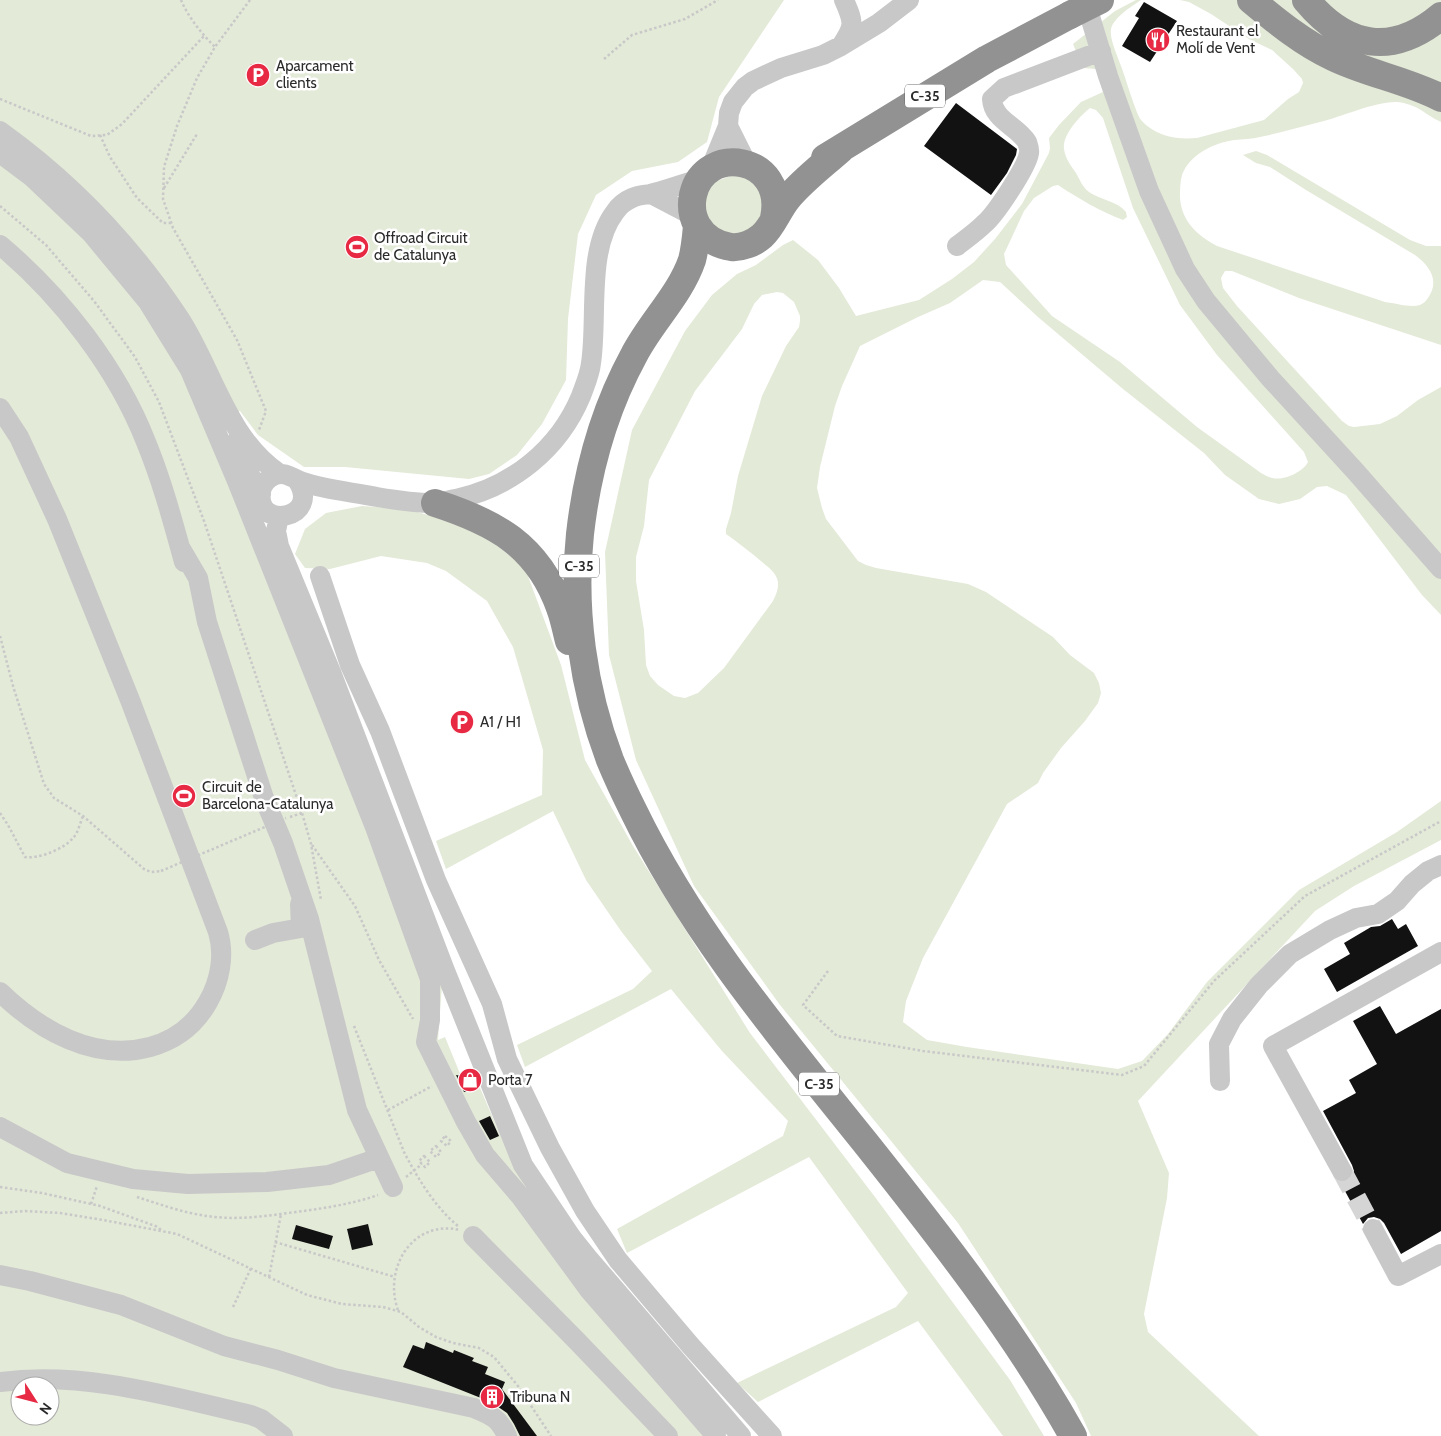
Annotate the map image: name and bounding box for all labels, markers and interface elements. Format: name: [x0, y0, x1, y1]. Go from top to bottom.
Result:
place label: Restaurant el Molí de Vent: [1176, 22, 1259, 57]
restaurant icon: Restaurant el Molí de Vent: [1145, 27, 1171, 53]
place label: Aparcament clients: [276, 57, 354, 92]
parking icon: Aparcament clients: [245, 62, 271, 88]
road number: C-35: [905, 84, 945, 108]
place label: Offroad Circuit de Catalunya: [374, 229, 467, 264]
sports icon: Offroad Circuit de Catalunya: [344, 234, 370, 260]
road number: C-35: [559, 554, 599, 578]
parking icon: A1 / H1: [449, 709, 475, 735]
place label: A1 / H1: [480, 713, 521, 731]
place label: Circuit de Barcelona-Catalunya: [202, 778, 334, 813]
sports icon: Circuit de Barcelona-Catalunya: [171, 783, 197, 809]
shop icon: Porta 7: [457, 1067, 483, 1093]
place label: Porta 7: [488, 1071, 533, 1089]
road number: C-35: [799, 1072, 839, 1096]
north arrow: [10, 1376, 60, 1426]
building icon: Tribuna N: [479, 1384, 505, 1410]
place label: Tribuna N: [510, 1388, 570, 1406]
text: N: [35, 1399, 56, 1418]

